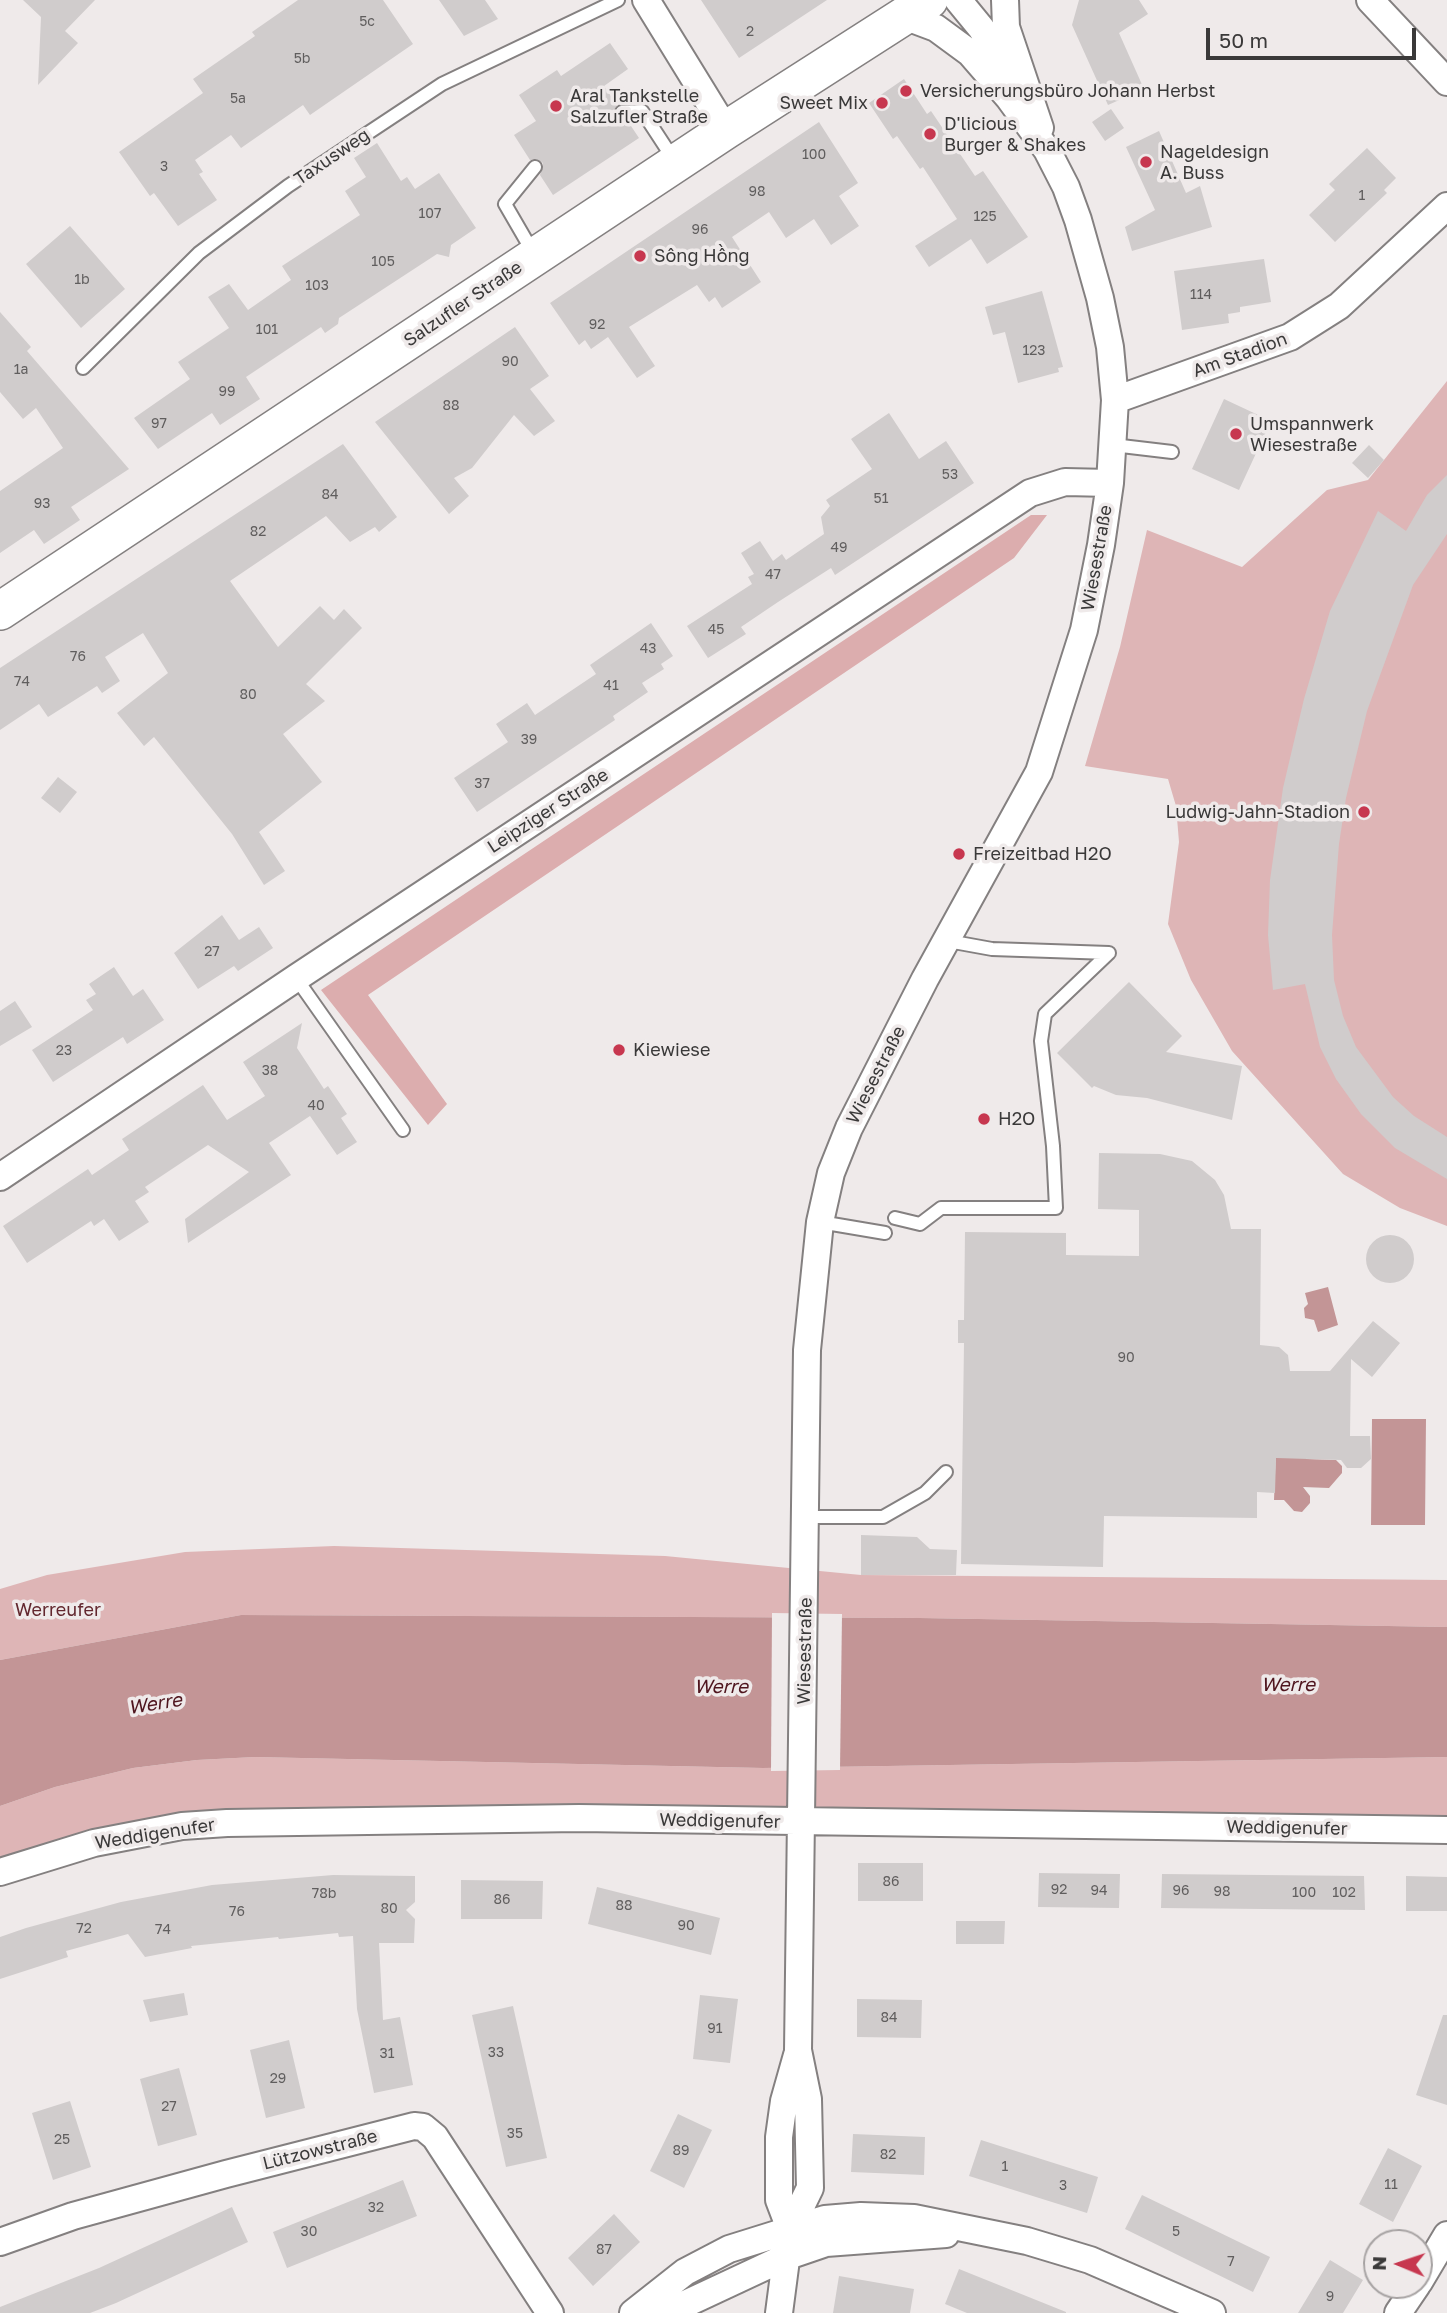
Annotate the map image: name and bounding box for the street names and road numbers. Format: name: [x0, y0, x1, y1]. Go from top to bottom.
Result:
street label: Taxusweg: [290, 124, 374, 190]
street label: Salzufler Straße: [400, 256, 526, 352]
street label: Am Stadion: [1190, 328, 1290, 382]
street label: Wiesestraße: [1077, 503, 1117, 613]
street label: Leipziger Straße: [484, 764, 612, 858]
street label: Wiesestraße: [842, 1022, 910, 1128]
street label: Wiesestraße: [793, 1597, 817, 1705]
street label: Weddigenufer: [659, 1809, 781, 1833]
street label: Weddigenufer: [93, 1814, 217, 1854]
street label: Weddigenufer: [1226, 1816, 1348, 1840]
street label: Lützowstraße: [260, 2125, 380, 2175]

